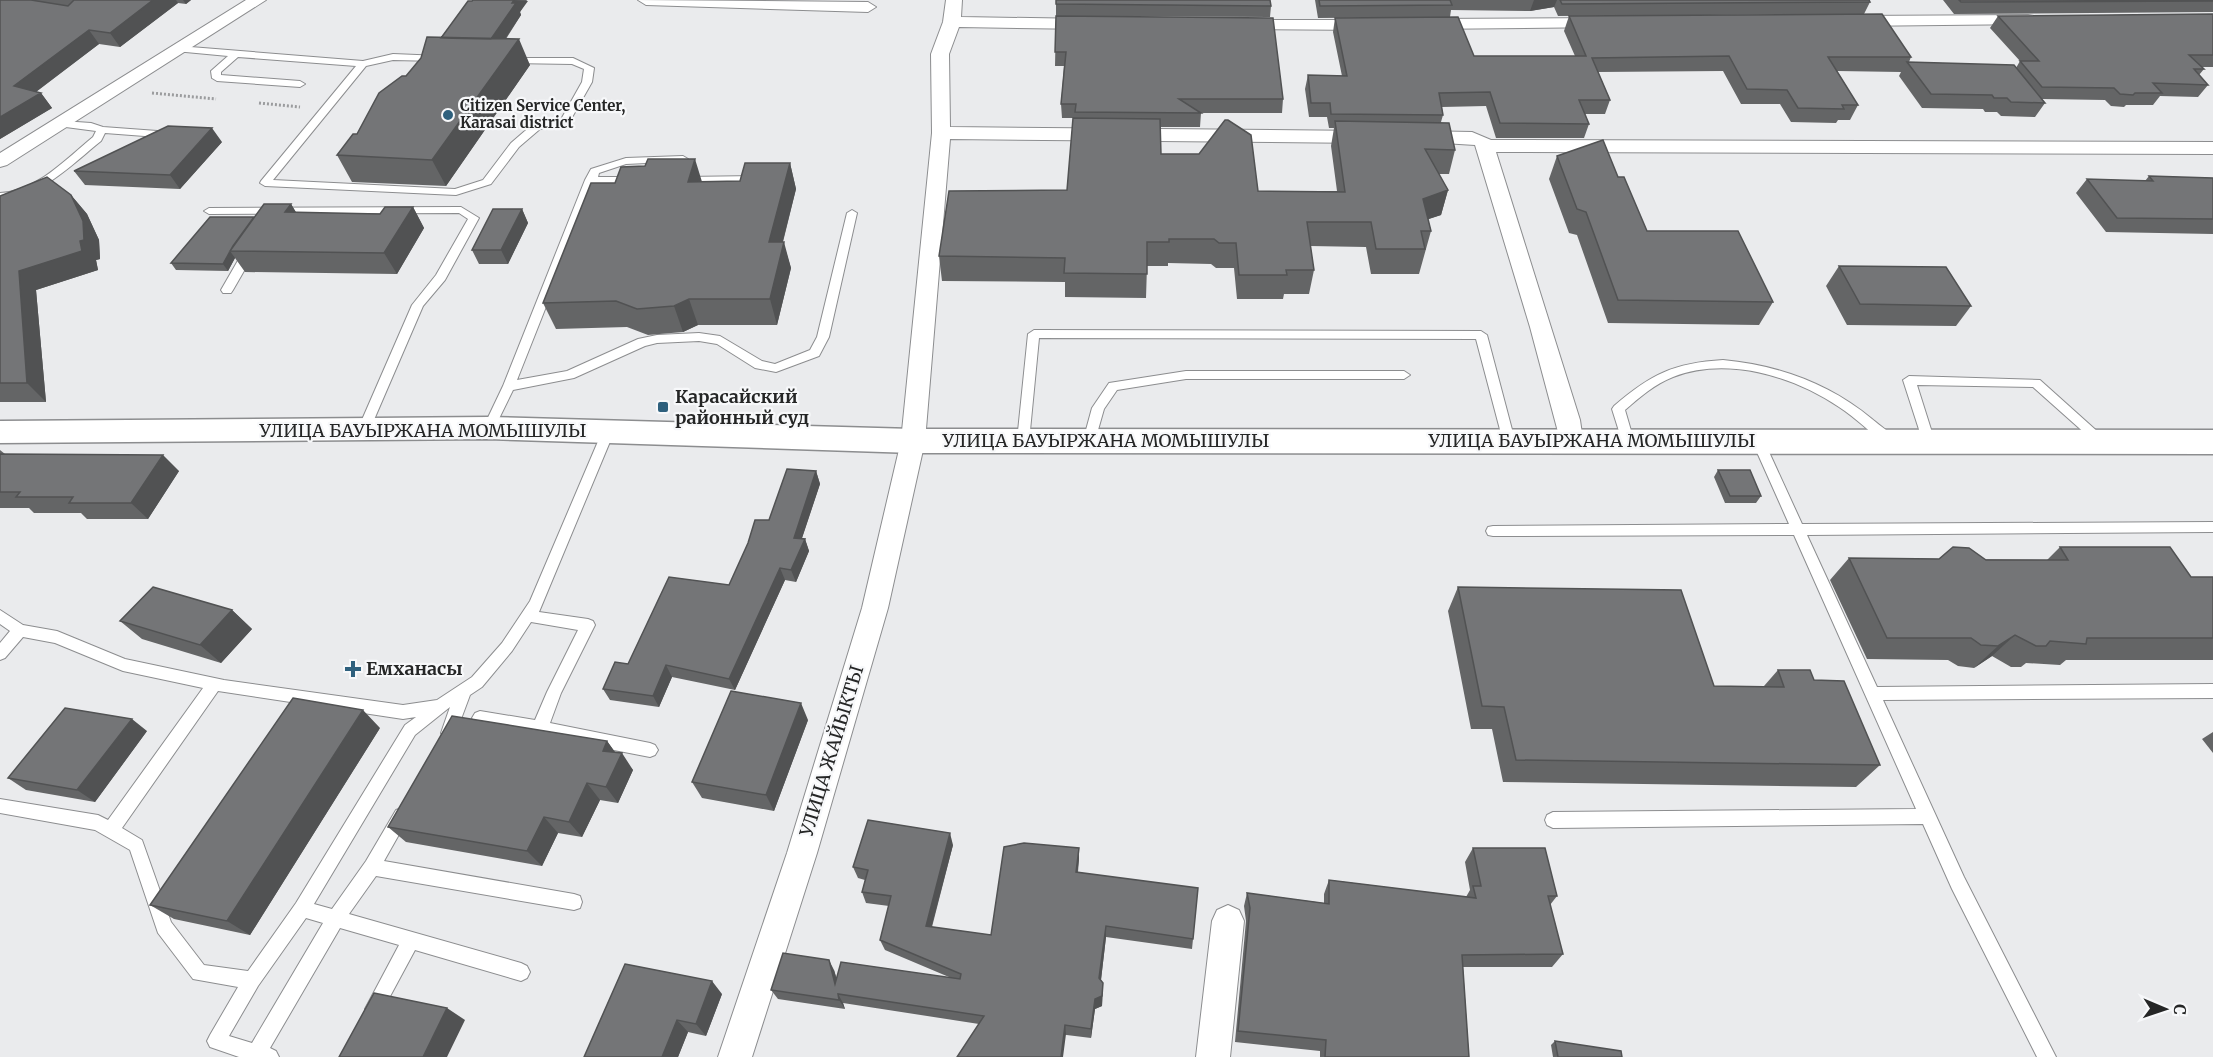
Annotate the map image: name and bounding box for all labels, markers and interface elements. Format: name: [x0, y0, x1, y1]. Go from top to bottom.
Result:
place label: Citizen Service Center, Karasai district: [460, 96, 626, 132]
marker: Citizen Service Center, Karasai district: [441, 108, 455, 122]
place label: Карасайский районный суд: [675, 385, 809, 429]
marker: Карасайский районный суд: [656, 400, 670, 414]
street label: УЛИЦА БАУЫРЖАНА МОМЫШУЛЫ: [259, 419, 586, 442]
street label: УЛИЦА БАУЫРЖАНА МОМЫШУЛЫ: [942, 429, 1269, 452]
street label: УЛИЦА БАУЫРЖАНА МОМЫШУЛЫ: [1428, 429, 1755, 452]
place label: Емханасы: [366, 657, 463, 680]
marker: Емханасы: [344, 660, 362, 678]
street label: УЛИЦА ЖАЙЫКТЫ: [794, 662, 869, 840]
north arrow: [2135, 979, 2195, 1039]
text: С: [2170, 1004, 2190, 1015]

